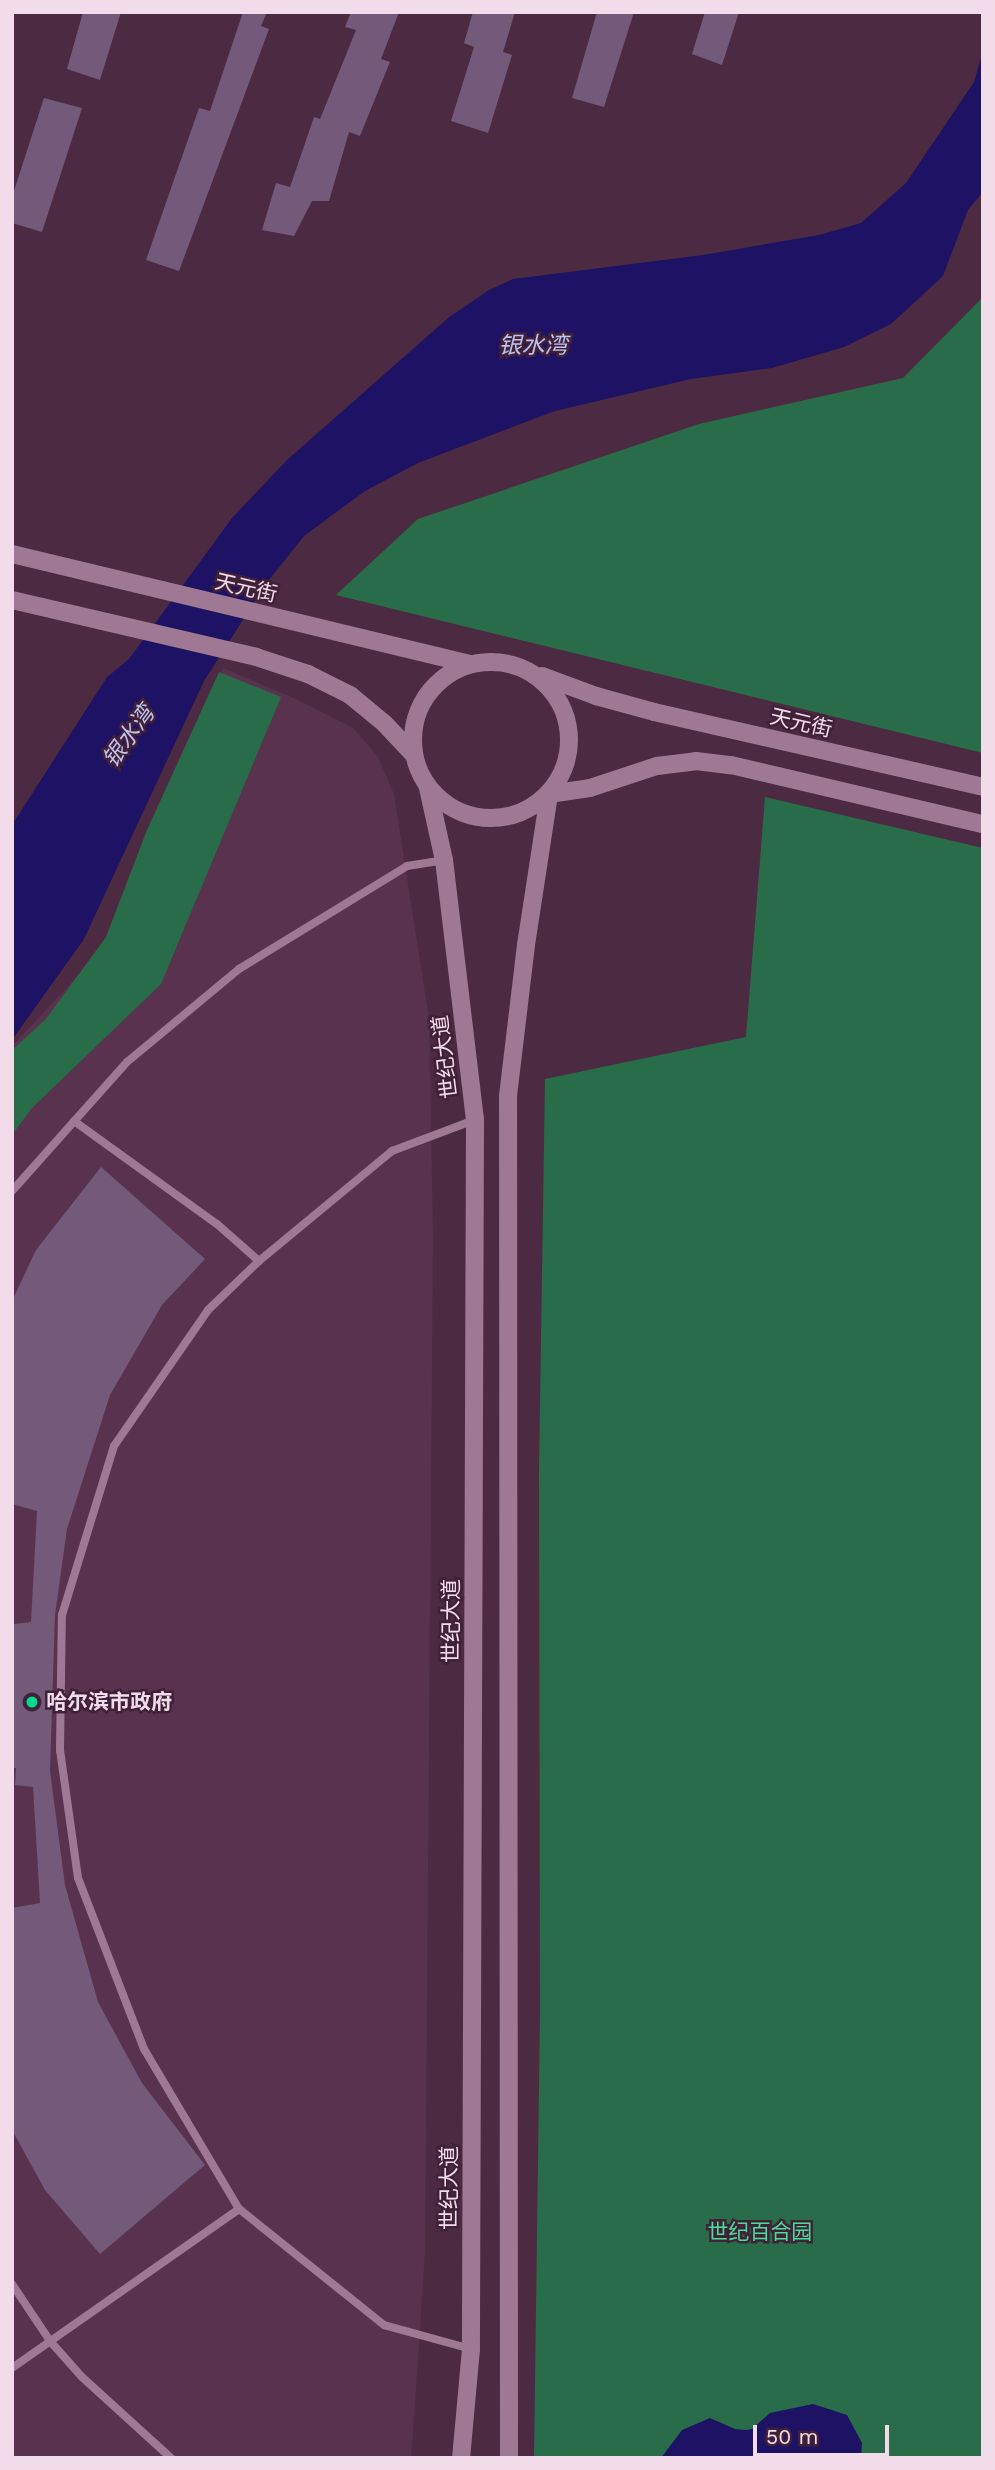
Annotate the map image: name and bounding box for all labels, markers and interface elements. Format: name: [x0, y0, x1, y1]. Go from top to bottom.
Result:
water label: 银水湾: [499, 332, 567, 360]
street label: 天元街: [212, 569, 280, 607]
water label: 银水湾: [98, 701, 160, 773]
street label: 天元街: [767, 704, 835, 742]
street label: 世纪大道: [427, 1014, 463, 1100]
street label: 世纪大道: [438, 1579, 464, 1663]
place label: 哈尔滨市政府: [46, 1689, 172, 1715]
marker: 哈尔滨市政府: [24, 1694, 40, 1710]
street label: 世纪大道: [436, 2146, 462, 2230]
park label: 世纪百合园: [708, 2219, 812, 2245]
scale bar: [757, 2410, 894, 2454]
text: 50 m: [766, 2424, 818, 2449]

